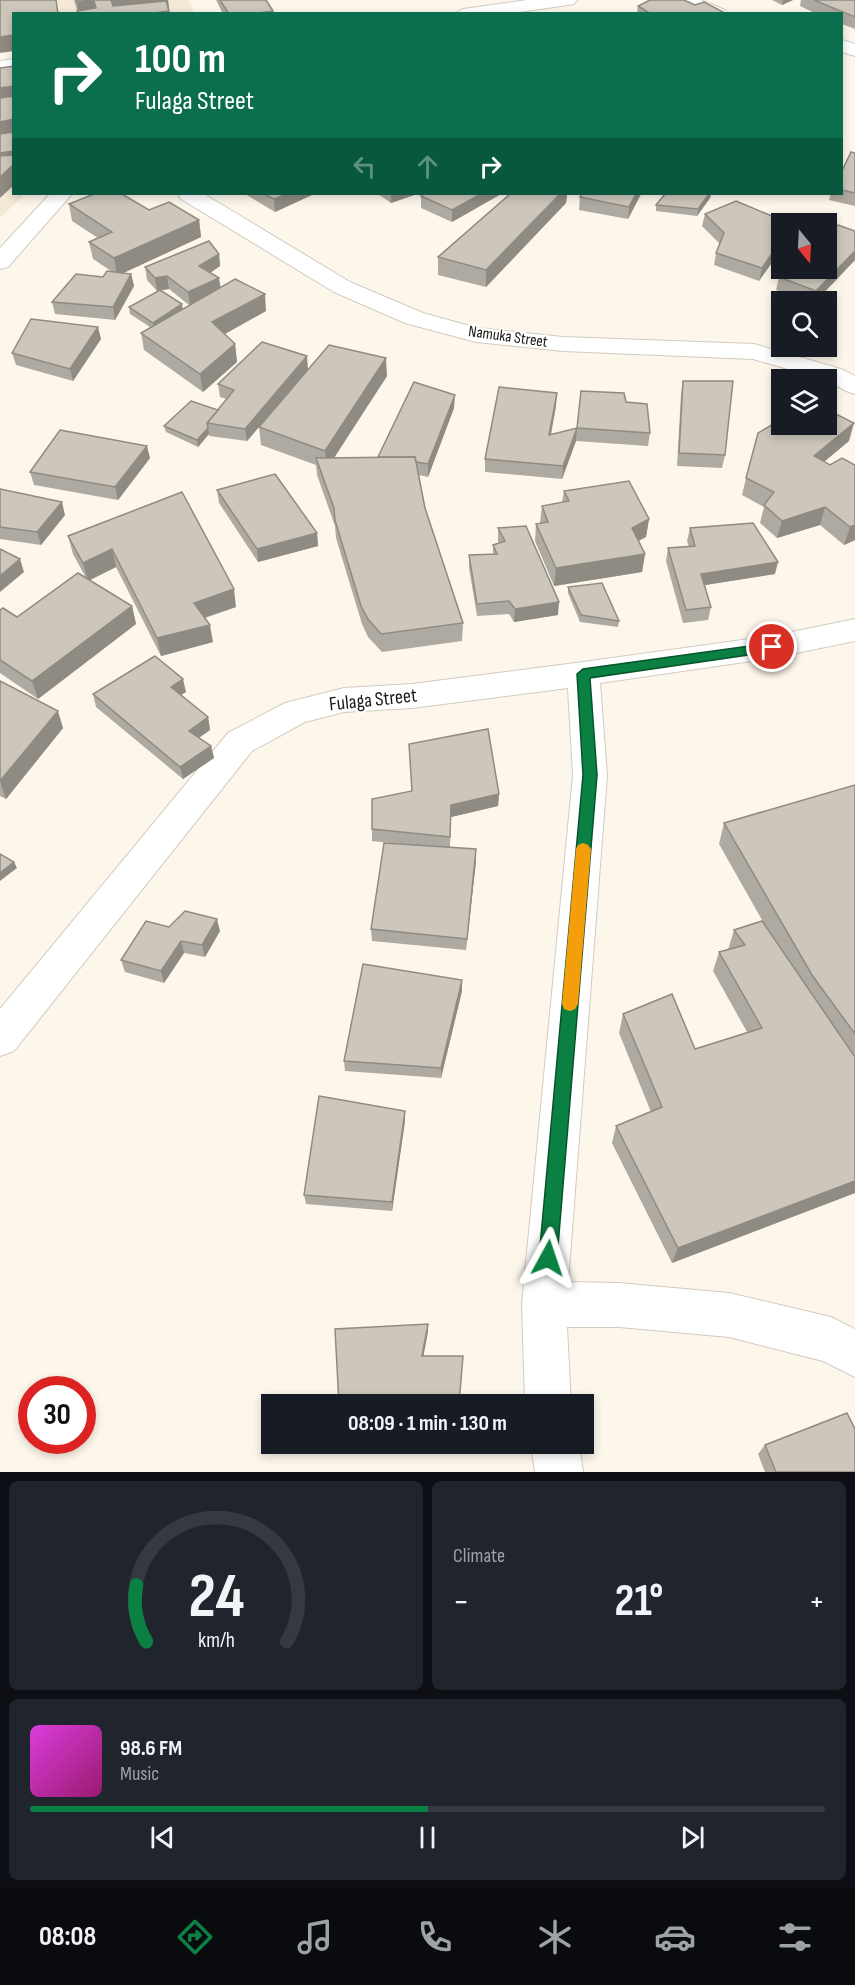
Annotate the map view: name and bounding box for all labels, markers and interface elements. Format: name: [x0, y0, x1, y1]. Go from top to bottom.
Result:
text: 100 m: [135, 34, 226, 85]
icon: right: [36, 36, 114, 114]
text: Fulaga Street: [135, 85, 254, 117]
icon: left: [348, 150, 381, 183]
icon: ahead: [411, 150, 444, 183]
icon: right: [474, 150, 507, 183]
north arrow: [771, 213, 837, 279]
map controls: [771, 213, 837, 435]
button: search: [771, 291, 837, 357]
street label: Namuka Street: [467, 322, 549, 352]
button: layers: [771, 369, 837, 435]
pin: [746, 621, 797, 672]
icon: arrive: [755, 630, 788, 663]
street label: Fulaga Street: [328, 683, 418, 717]
position arrow: [516, 1226, 580, 1290]
speed limit sign: 30: [18, 1376, 96, 1454]
text: 08:09 · 1 min · 130 m: [348, 1410, 507, 1437]
text: Climate: [453, 1544, 505, 1568]
text: 24: [188, 1560, 244, 1635]
text: 21°: [615, 1574, 663, 1629]
text: −: [453, 1582, 469, 1622]
text: +: [809, 1582, 825, 1622]
text: km/h: [197, 1629, 235, 1654]
text: 98.6 FM: [120, 1735, 182, 1762]
text: Music: [120, 1762, 159, 1786]
icon: previous: [146, 1821, 179, 1854]
icon: pause: [411, 1821, 444, 1854]
icon: next: [676, 1821, 709, 1854]
icon: directions: [174, 1916, 216, 1958]
icon: music: [294, 1916, 336, 1958]
icon: phone: [414, 1916, 456, 1958]
icon: climate: [534, 1916, 576, 1958]
icon: car: [654, 1916, 696, 1958]
icon: filters: [774, 1916, 816, 1958]
text: 08:08: [39, 1921, 96, 1953]

